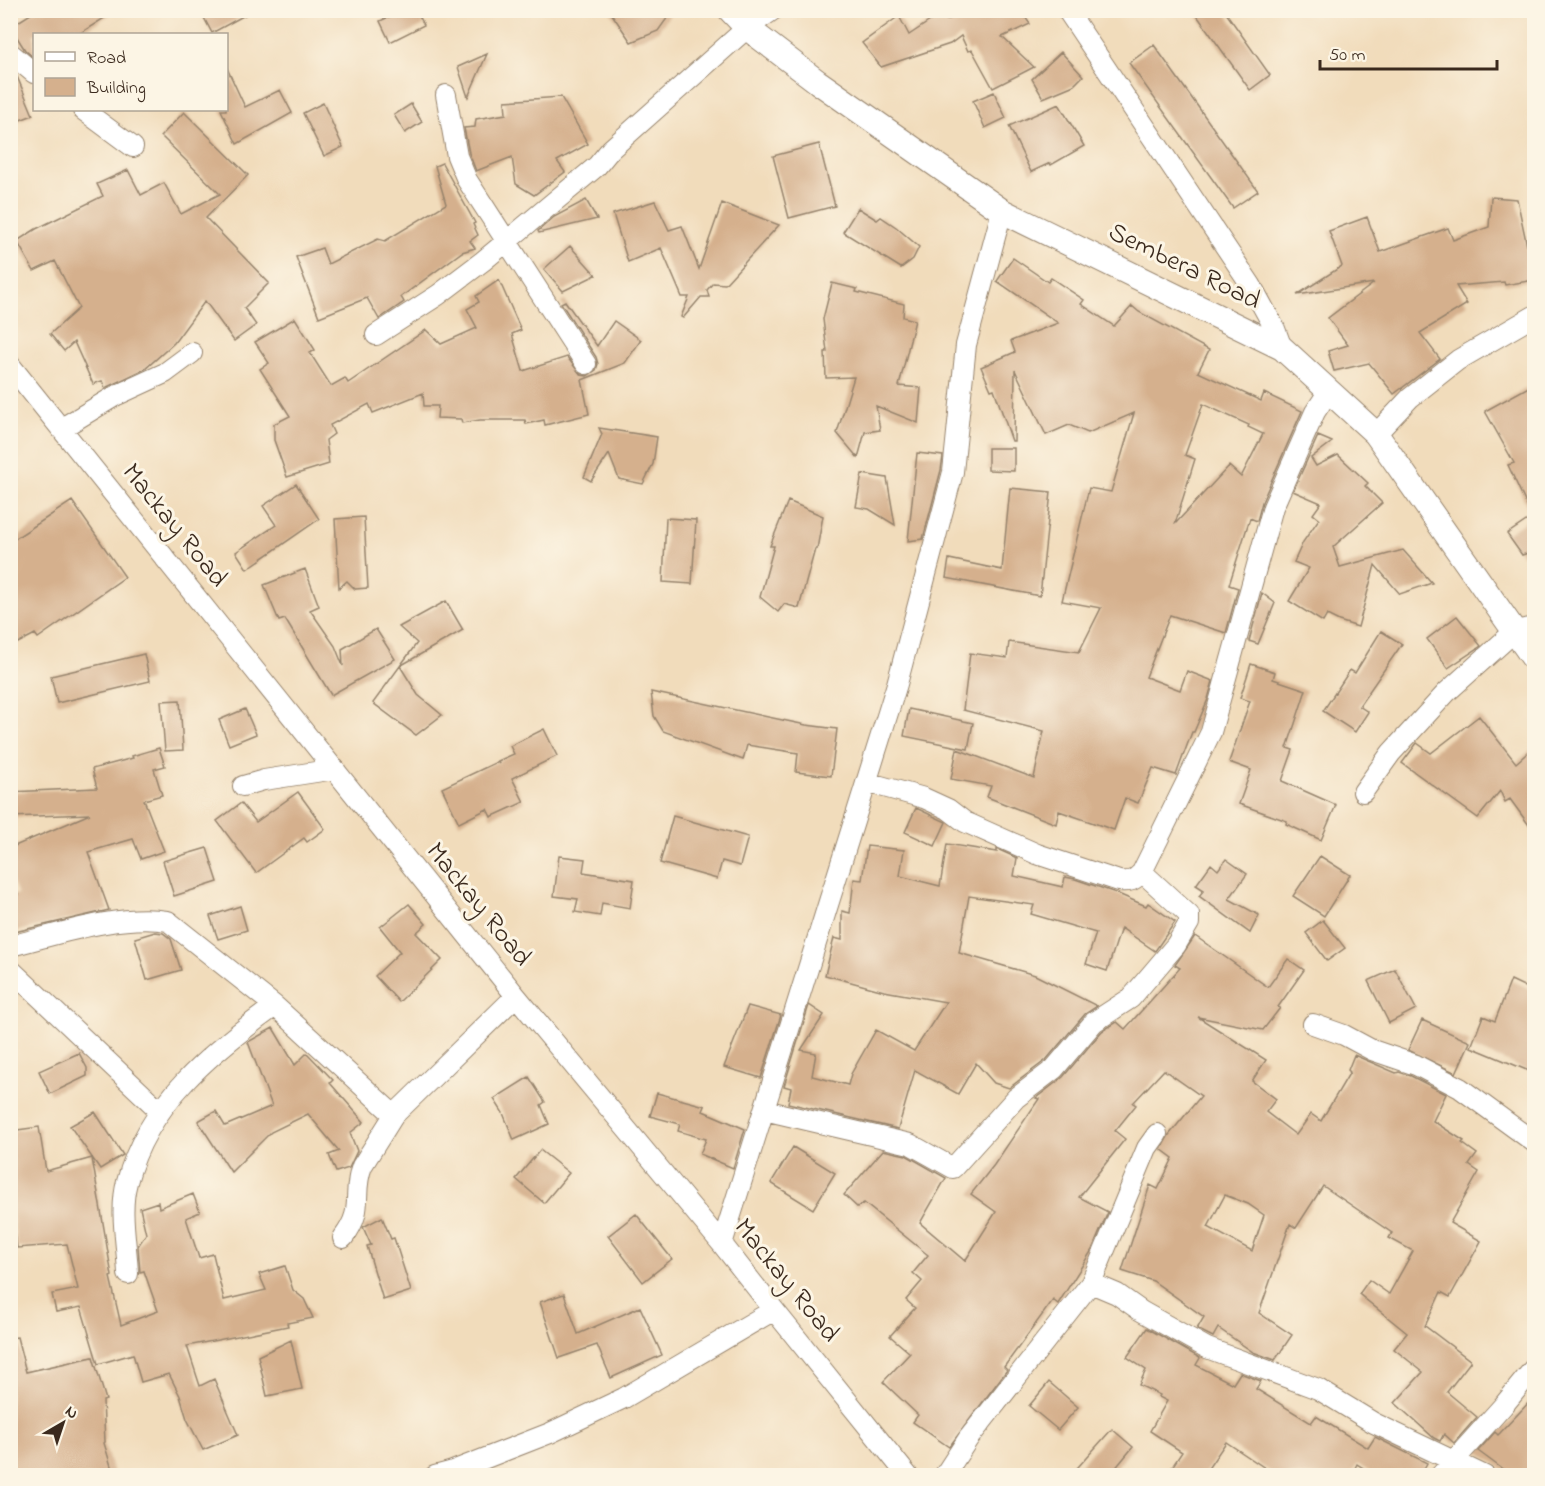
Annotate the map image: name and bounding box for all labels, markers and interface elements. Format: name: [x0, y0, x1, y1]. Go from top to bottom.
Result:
legend: [33, 33, 228, 111]
scale bar: [1320, 33, 1497, 71]
text: 50 m: [1329, 43, 1366, 69]
text: Road: [87, 46, 126, 72]
text: Building: [86, 76, 146, 103]
street label: Sembera Road: [1101, 213, 1267, 321]
street label: Mackay Road: [112, 455, 236, 597]
street label: Mackay Road: [416, 834, 540, 976]
street label: Mackay Road: [724, 1210, 848, 1352]
north arrow: [33, 1393, 93, 1453]
text: N: [59, 1400, 83, 1426]

